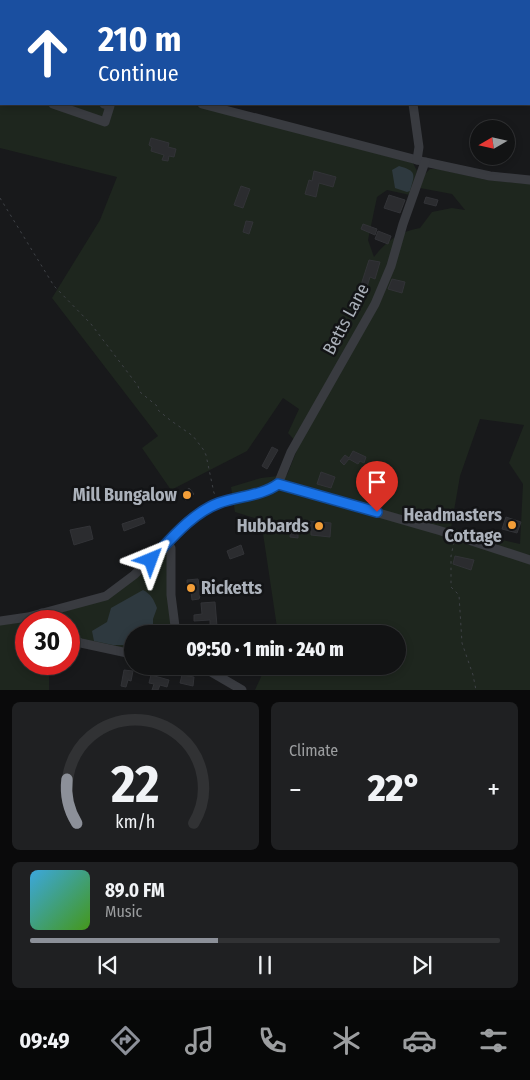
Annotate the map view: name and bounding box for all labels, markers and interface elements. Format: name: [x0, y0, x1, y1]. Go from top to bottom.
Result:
text: 210 m: [98, 18, 182, 60]
icon: ahead: [15, 20, 80, 85]
text: Continue: [98, 60, 179, 87]
north arrow: [470, 120, 515, 165]
map controls: [470, 120, 515, 165]
street label: Betts Lane: [318, 280, 374, 358]
pin: [356, 461, 398, 512]
icon: arrive: [363, 468, 391, 496]
place label: Mill Bungalow: [73, 484, 178, 506]
marker: Mill Bungalow: [181, 489, 193, 501]
place label: Headmasters Cottage: [404, 504, 502, 547]
place label: Hubbards: [237, 515, 309, 537]
marker: Headmasters Cottage: [506, 519, 518, 531]
marker: Hubbards: [313, 520, 325, 532]
position arrow: [124, 533, 176, 585]
place label: Ricketts: [201, 577, 262, 599]
marker: Ricketts: [185, 582, 197, 594]
speed limit sign: 30: [15, 610, 80, 675]
text: 09:50 · 1 min · 240 m: [186, 638, 344, 661]
text: Climate: [289, 741, 338, 760]
text: 22: [110, 753, 160, 816]
text: 22°: [368, 765, 421, 811]
text: −: [289, 773, 302, 806]
text: +: [487, 773, 500, 806]
text: km/h: [116, 811, 155, 833]
text: 89.0 FM: [105, 879, 165, 902]
text: Music: [105, 902, 142, 921]
icon: previous: [94, 951, 122, 979]
icon: pause: [251, 951, 279, 979]
icon: next: [408, 951, 436, 979]
icon: directions: [108, 1023, 143, 1058]
icon: music: [182, 1023, 217, 1058]
icon: phone: [255, 1023, 290, 1058]
icon: climate: [329, 1023, 364, 1058]
icon: car: [402, 1023, 437, 1058]
icon: filters: [476, 1023, 511, 1058]
text: 09:49: [19, 1027, 70, 1054]

